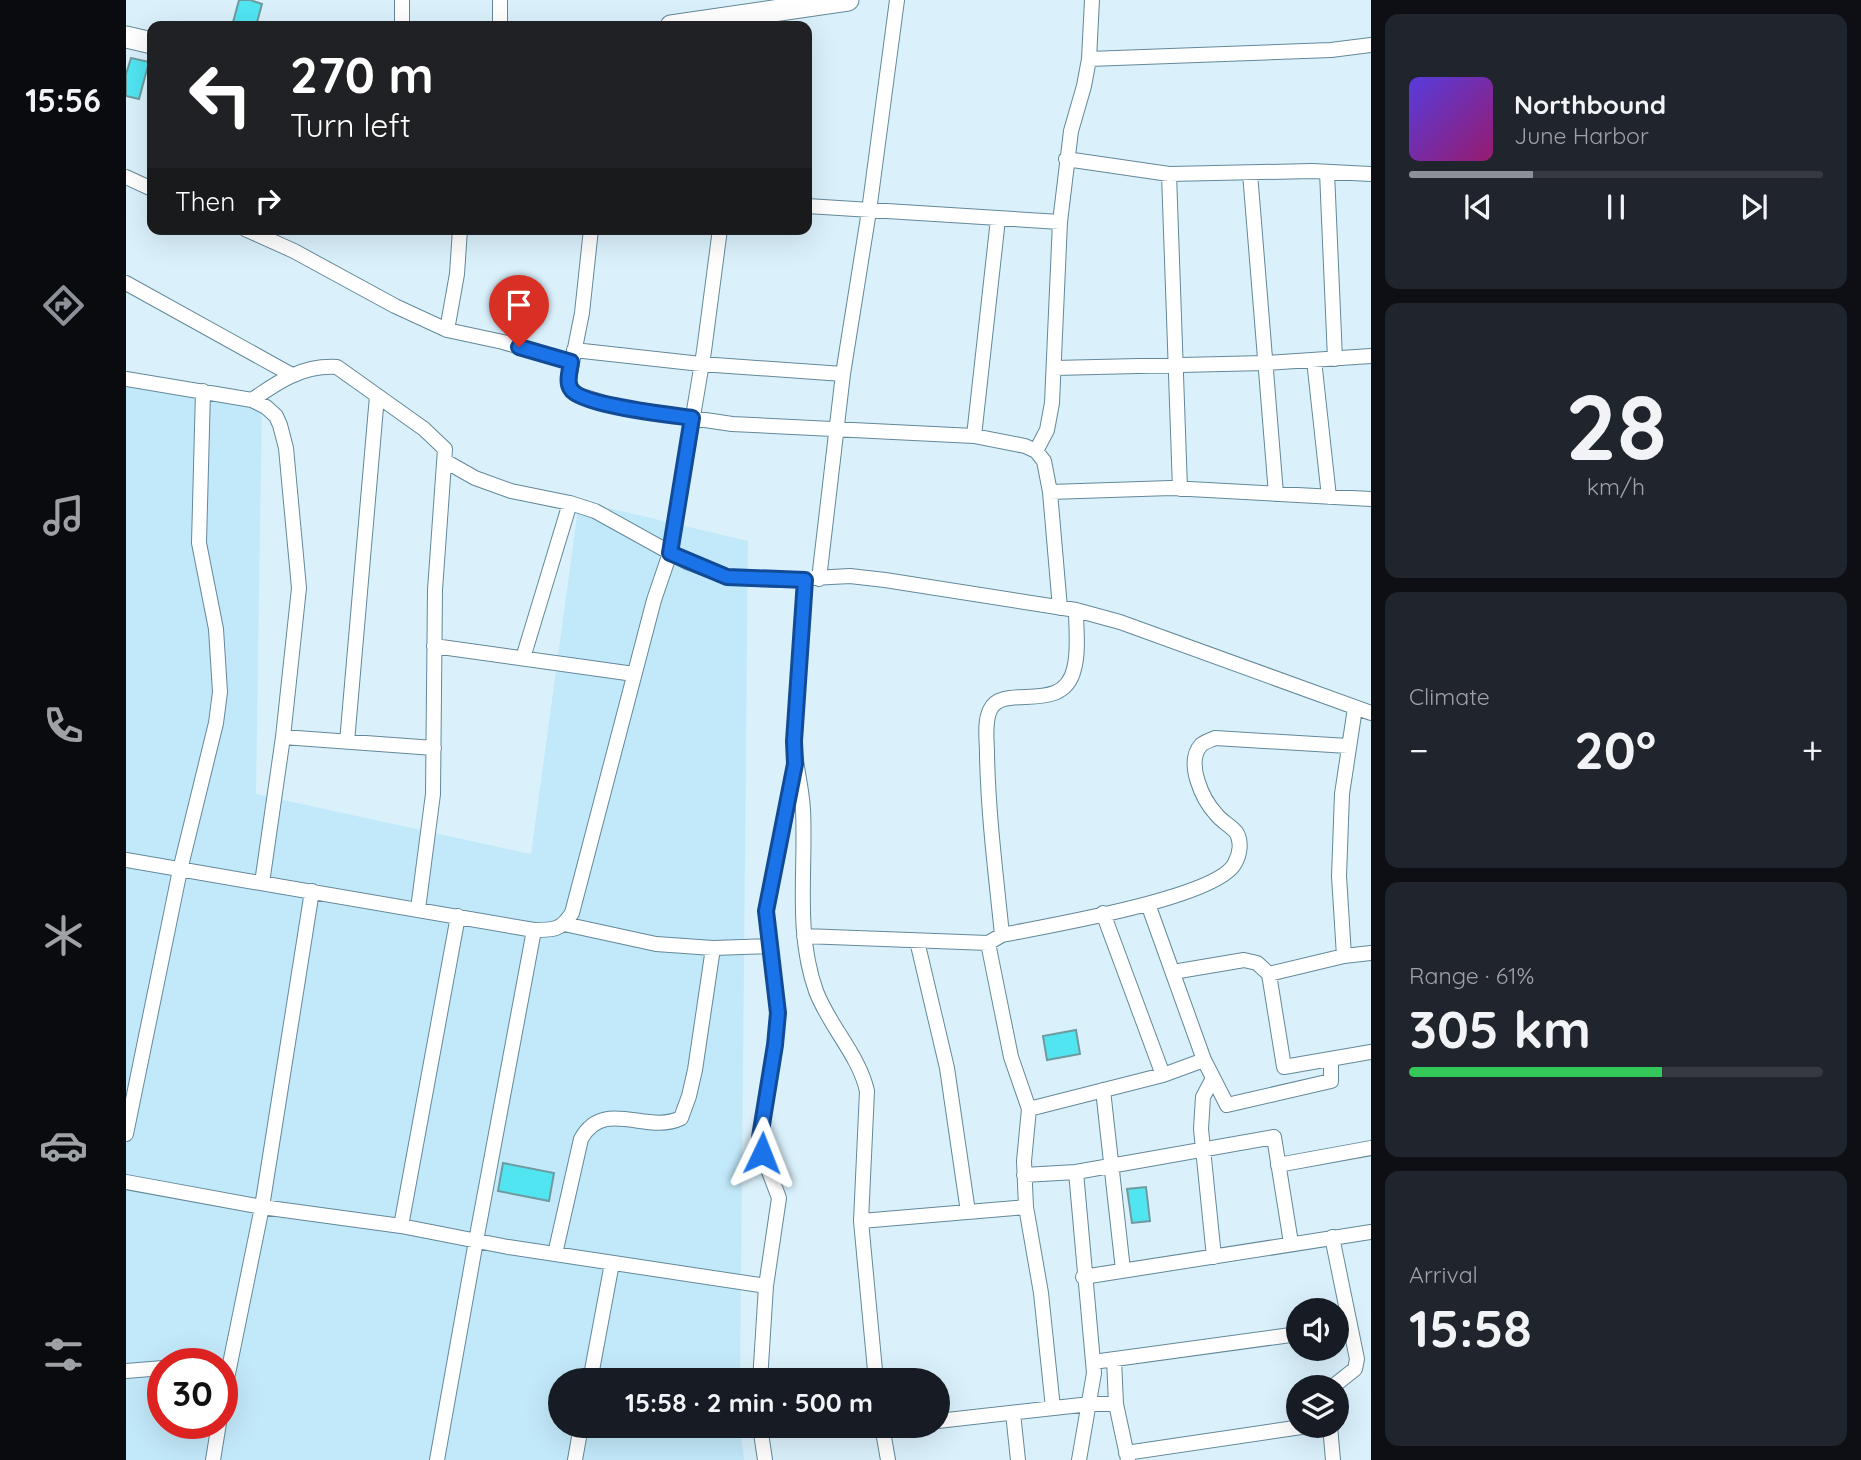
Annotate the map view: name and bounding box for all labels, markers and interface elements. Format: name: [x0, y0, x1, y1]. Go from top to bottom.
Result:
text: 270 m: [290, 44, 434, 105]
icon: left: [175, 49, 266, 140]
text: 15:56: [25, 80, 101, 120]
text: Northbound: [1514, 88, 1666, 121]
text: Turn left: [290, 105, 411, 145]
text: June Harbor: [1514, 121, 1649, 150]
icon: right: [249, 182, 287, 220]
text: Then: [175, 185, 235, 218]
icon: previous: [1459, 188, 1497, 226]
icon: pause: [1597, 188, 1635, 226]
icon: next: [1735, 188, 1773, 226]
pin: [489, 275, 549, 347]
icon: directions: [39, 281, 88, 330]
icon: arrive: [500, 286, 538, 324]
text: 28: [1565, 369, 1667, 483]
text: km/h: [1587, 472, 1645, 501]
icon: music: [39, 491, 88, 540]
text: Climate: [1409, 682, 1490, 711]
icon: phone: [39, 701, 88, 750]
text: 20°: [1574, 717, 1656, 782]
text: −: [1409, 726, 1429, 774]
text: +: [1802, 726, 1823, 774]
icon: climate: [39, 911, 88, 960]
text: Range · 61%: [1409, 961, 1534, 990]
text: 305 km: [1409, 996, 1591, 1061]
position arrow: [725, 1116, 799, 1190]
icon: car: [39, 1121, 88, 1170]
text: Arrival: [1409, 1260, 1478, 1289]
text: 15:58: [1409, 1295, 1532, 1360]
map controls: [1286, 1298, 1349, 1438]
button: sound: [1286, 1298, 1349, 1361]
icon: filters: [39, 1330, 88, 1379]
speed limit sign: 30: [147, 1348, 238, 1439]
button: layers: [1286, 1375, 1349, 1438]
text: 15:58 · 2 min · 500 m: [625, 1386, 873, 1419]

